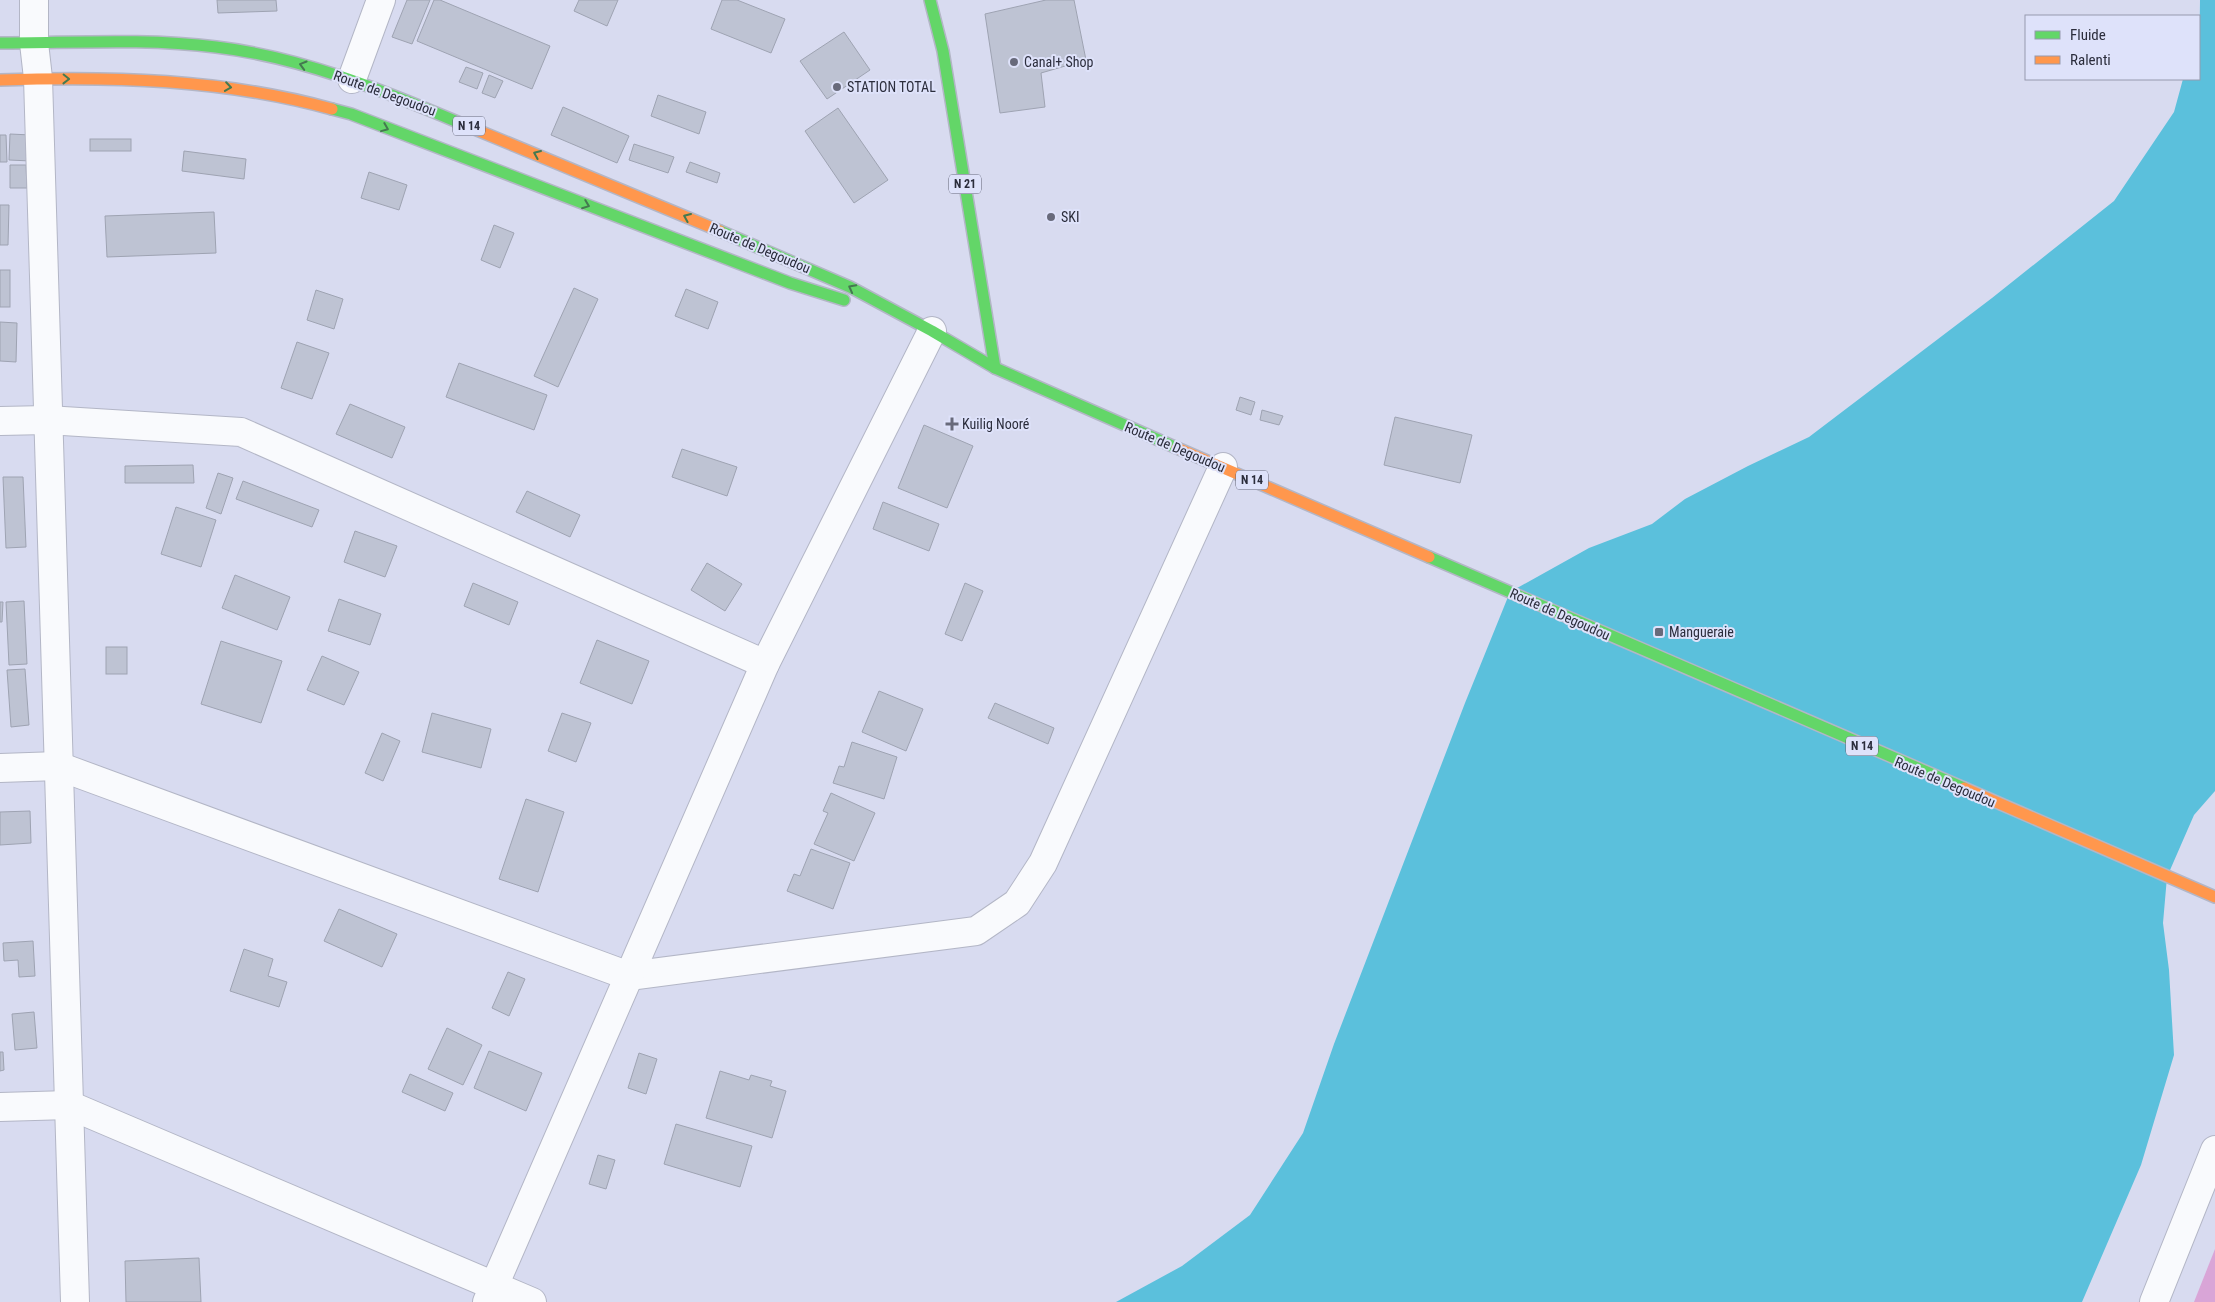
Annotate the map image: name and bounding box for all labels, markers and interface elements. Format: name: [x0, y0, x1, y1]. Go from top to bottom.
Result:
legend: [2025, 15, 2200, 80]
text: Fluide: [2070, 26, 2106, 44]
text: Ralenti: [2070, 51, 2111, 69]
place label: Canal+ Shop: [1024, 54, 1094, 70]
marker: Canal+ Shop: [1008, 56, 1020, 68]
one-way arrow: [299, 60, 308, 71]
street label: Route de Degoudou: [332, 67, 438, 119]
one-way arrow: [62, 74, 70, 84]
place label: STATION TOTAL: [847, 79, 936, 95]
marker: STATION TOTAL: [831, 81, 843, 93]
one-way arrow: [224, 82, 233, 92]
road number: N 14: [453, 116, 485, 136]
one-way arrow: [380, 121, 389, 132]
one-way arrow: [533, 150, 542, 161]
road number: N 21: [949, 174, 981, 193]
one-way arrow: [581, 199, 589, 209]
place label: SKI: [1061, 209, 1079, 225]
marker: SKI: [1045, 211, 1057, 223]
one-way arrow: [683, 213, 692, 223]
street label: Route de Degoudou: [707, 220, 813, 276]
one-way arrow: [848, 285, 857, 295]
place label: Kuilig Nooré: [962, 416, 1030, 432]
marker: Kuilig Nooré: [946, 418, 958, 430]
street label: Route de Degoudou: [1122, 419, 1228, 475]
road number: N 14: [1236, 470, 1268, 490]
street label: Route de Degoudou: [1507, 585, 1613, 643]
place label: Mangueraie: [1669, 624, 1734, 640]
marker: Mangueraie: [1653, 626, 1665, 638]
road number: N 14: [1846, 736, 1878, 756]
street label: Route de Degoudou: [1892, 754, 1998, 810]

